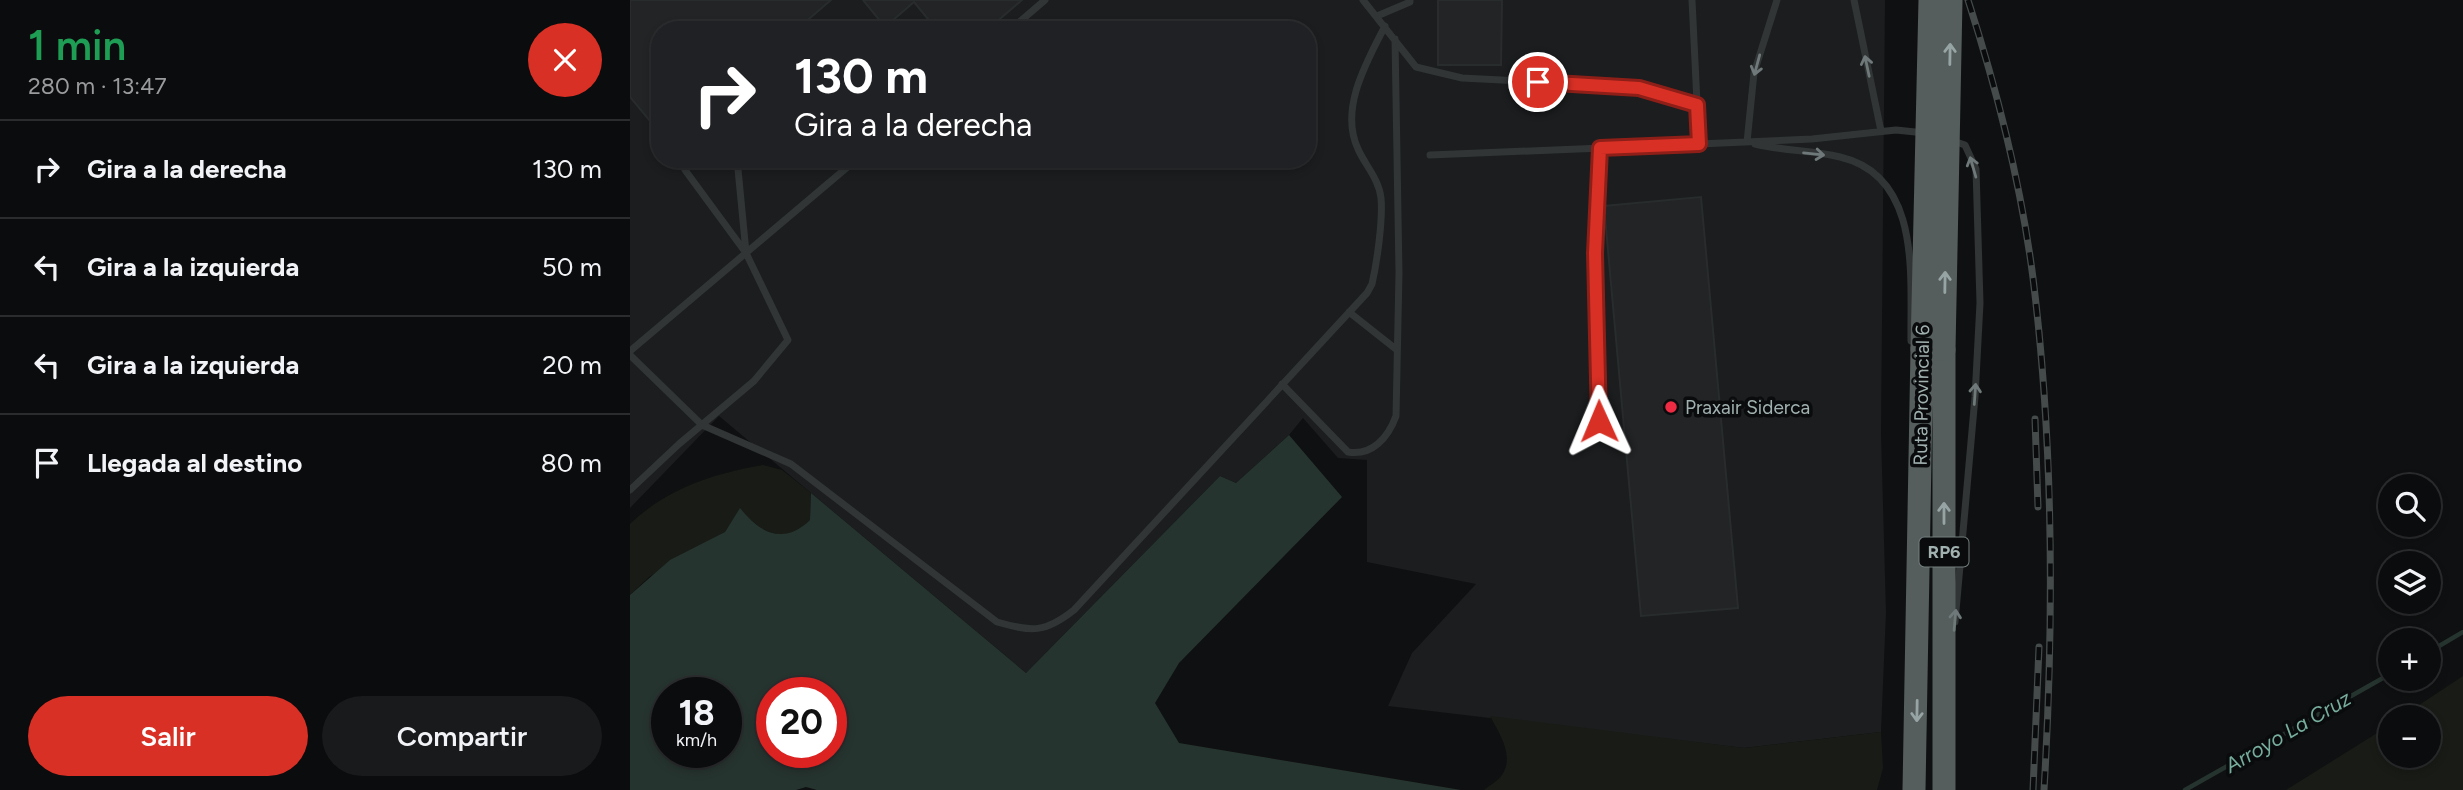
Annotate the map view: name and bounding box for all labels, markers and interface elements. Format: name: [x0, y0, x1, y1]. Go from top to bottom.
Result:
text: 1 min: [28, 20, 126, 71]
button: close: [528, 23, 602, 97]
one-way arrow: [1943, 43, 1956, 66]
text: 130 m: [794, 46, 928, 105]
icon: right: [679, 49, 770, 140]
pin: [1508, 52, 1568, 112]
one-way arrow: [1749, 54, 1762, 76]
one-way arrow: [1860, 55, 1874, 78]
icon: arrive: [1519, 63, 1557, 101]
text: 280 m · 13:47: [28, 72, 167, 100]
text: Gira a la derecha: [794, 106, 1032, 144]
one-way arrow: [1802, 148, 1825, 161]
icon: right: [28, 150, 66, 188]
text: Gira a la derecha: [87, 153, 287, 185]
text: 130 m: [532, 153, 602, 185]
one-way arrow: [1966, 157, 1979, 179]
icon: left: [28, 248, 66, 286]
text: Gira a la izquierda: [87, 251, 299, 283]
text: 50 m: [542, 251, 602, 283]
one-way arrow: [1939, 271, 1952, 294]
street label: Ruta Provincial 6: [1909, 324, 1934, 466]
icon: left: [28, 346, 66, 384]
text: Gira a la izquierda: [87, 349, 299, 381]
text: 20 m: [542, 349, 602, 381]
one-way arrow: [1968, 383, 1981, 406]
position arrow: [1562, 384, 1636, 458]
place label: Praxair Siderca: [1685, 396, 1810, 419]
marker: Praxair Siderca: [1663, 399, 1679, 415]
icon: arrive: [28, 444, 66, 482]
text: Llegada al destino: [87, 447, 302, 479]
text: 80 m: [541, 447, 602, 479]
map controls: [2378, 474, 2441, 768]
button: search: [2378, 474, 2441, 537]
one-way arrow: [1937, 502, 1951, 525]
road number: RP6: [1920, 538, 1968, 566]
button: layers: [2378, 551, 2441, 614]
one-way arrow: [1949, 610, 1962, 632]
button: +: [2378, 628, 2441, 691]
speed limit sign: 20: [756, 677, 847, 768]
water label: Arroyo La Cruz: [2219, 685, 2356, 778]
text: 18: [678, 692, 715, 734]
button: Salir: [28, 696, 308, 776]
button: Compartir: [322, 696, 602, 776]
one-way arrow: [1910, 700, 1924, 723]
button: −: [2378, 705, 2441, 768]
text: km/h: [676, 729, 717, 751]

